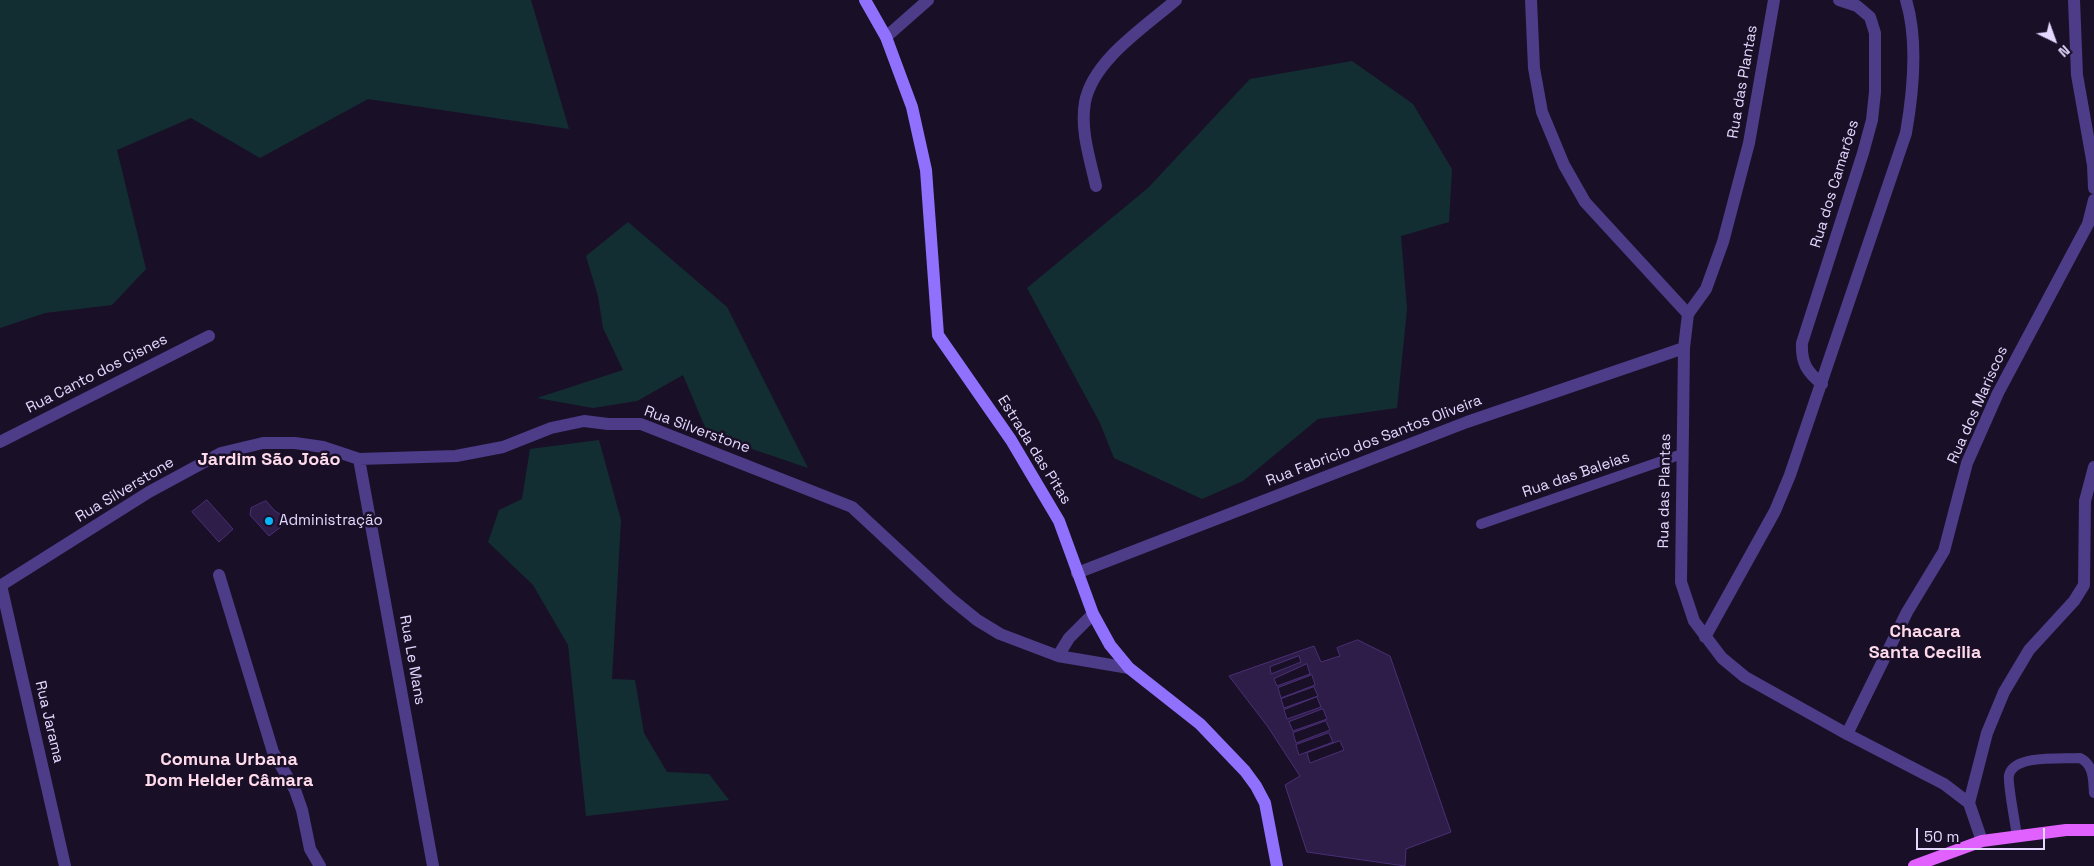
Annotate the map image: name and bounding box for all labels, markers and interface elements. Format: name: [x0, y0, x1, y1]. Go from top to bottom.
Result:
north arrow: [2029, 15, 2079, 65]
street label: Rua das Plantas: [1724, 24, 1762, 140]
text: N: [2055, 41, 2074, 61]
street label: Rua dos Camarões: [1807, 118, 1863, 250]
street label: Rua Canto dos Cisnes: [23, 331, 171, 417]
street label: Rua dos Mariscos: [1944, 343, 2012, 467]
street label: Rua Fabricio dos Santos Oliveira: [1264, 391, 1484, 491]
street label: Estrada das Pitas: [993, 392, 1075, 508]
street label: Rua Silverstone: [642, 402, 752, 458]
street label: Rua das Plantas: [1655, 433, 1675, 549]
street label: Rua das Baleias: [1520, 448, 1632, 502]
district label: Jardim São João: [197, 449, 341, 471]
street label: Rua Silverstone: [73, 454, 177, 526]
place label: Administração: [279, 512, 383, 530]
marker: Administração: [263, 515, 275, 527]
street label: Rua Le Mans: [395, 614, 429, 706]
district label: Chacara Santa Cecilia: [1869, 621, 1981, 664]
street label: Rua Jarama: [31, 679, 67, 765]
district label: Comuna Urbana Dom Helder Câmara: [145, 749, 313, 792]
scale bar: [1919, 818, 2048, 850]
text: 50 m: [1924, 827, 1959, 846]

